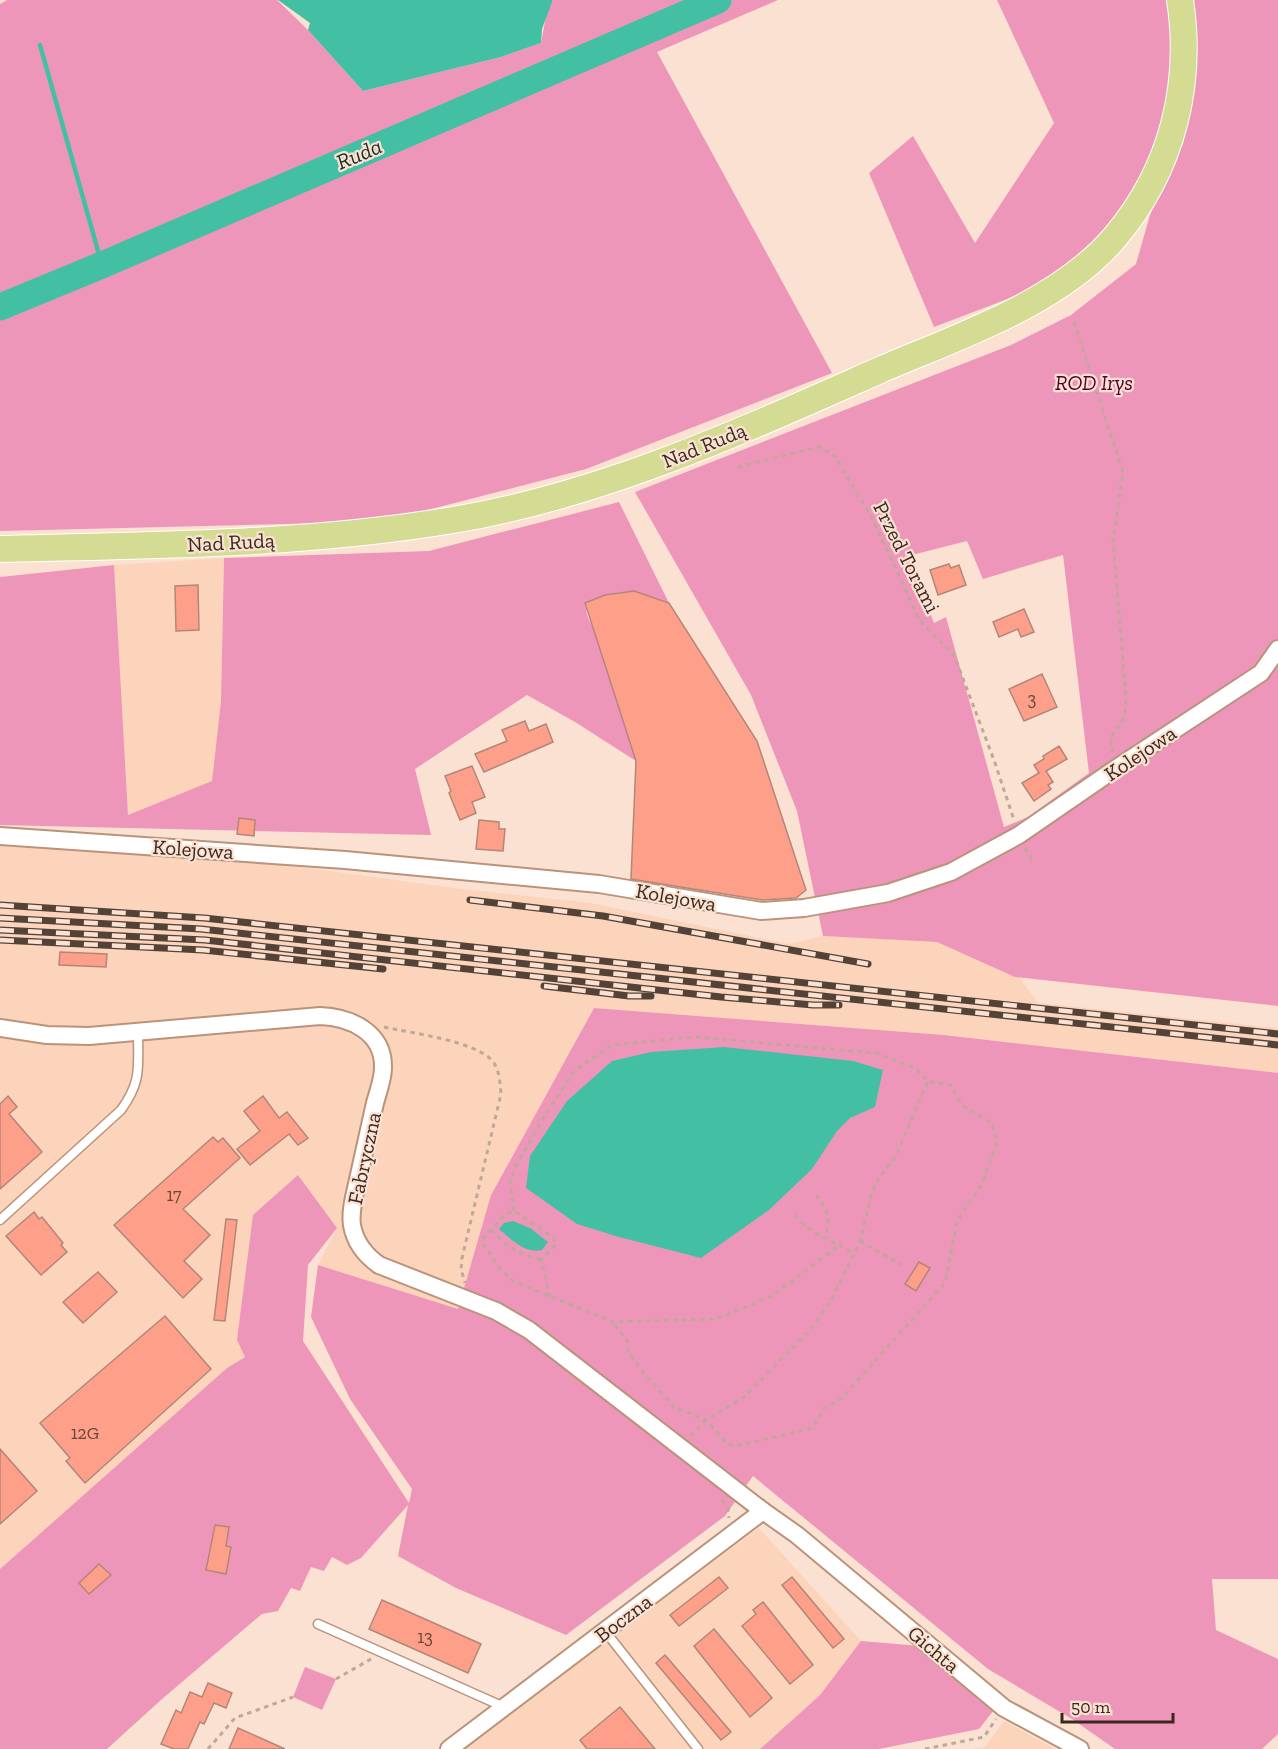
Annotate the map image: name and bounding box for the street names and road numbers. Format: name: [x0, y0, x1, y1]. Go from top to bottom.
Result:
street label: Nad Rudą: [659, 417, 750, 473]
street label: Przed Torami: [868, 497, 946, 617]
street label: Nad Rudą: [186, 527, 276, 557]
street label: Kolejowa: [1099, 720, 1181, 787]
street label: Kolejowa: [151, 834, 234, 865]
street label: Kolejowa: [634, 878, 718, 917]
street label: Fabryczna: [342, 1110, 386, 1206]
street label: Boczna: [589, 1588, 657, 1648]
street label: Gichta: [903, 1620, 965, 1678]

